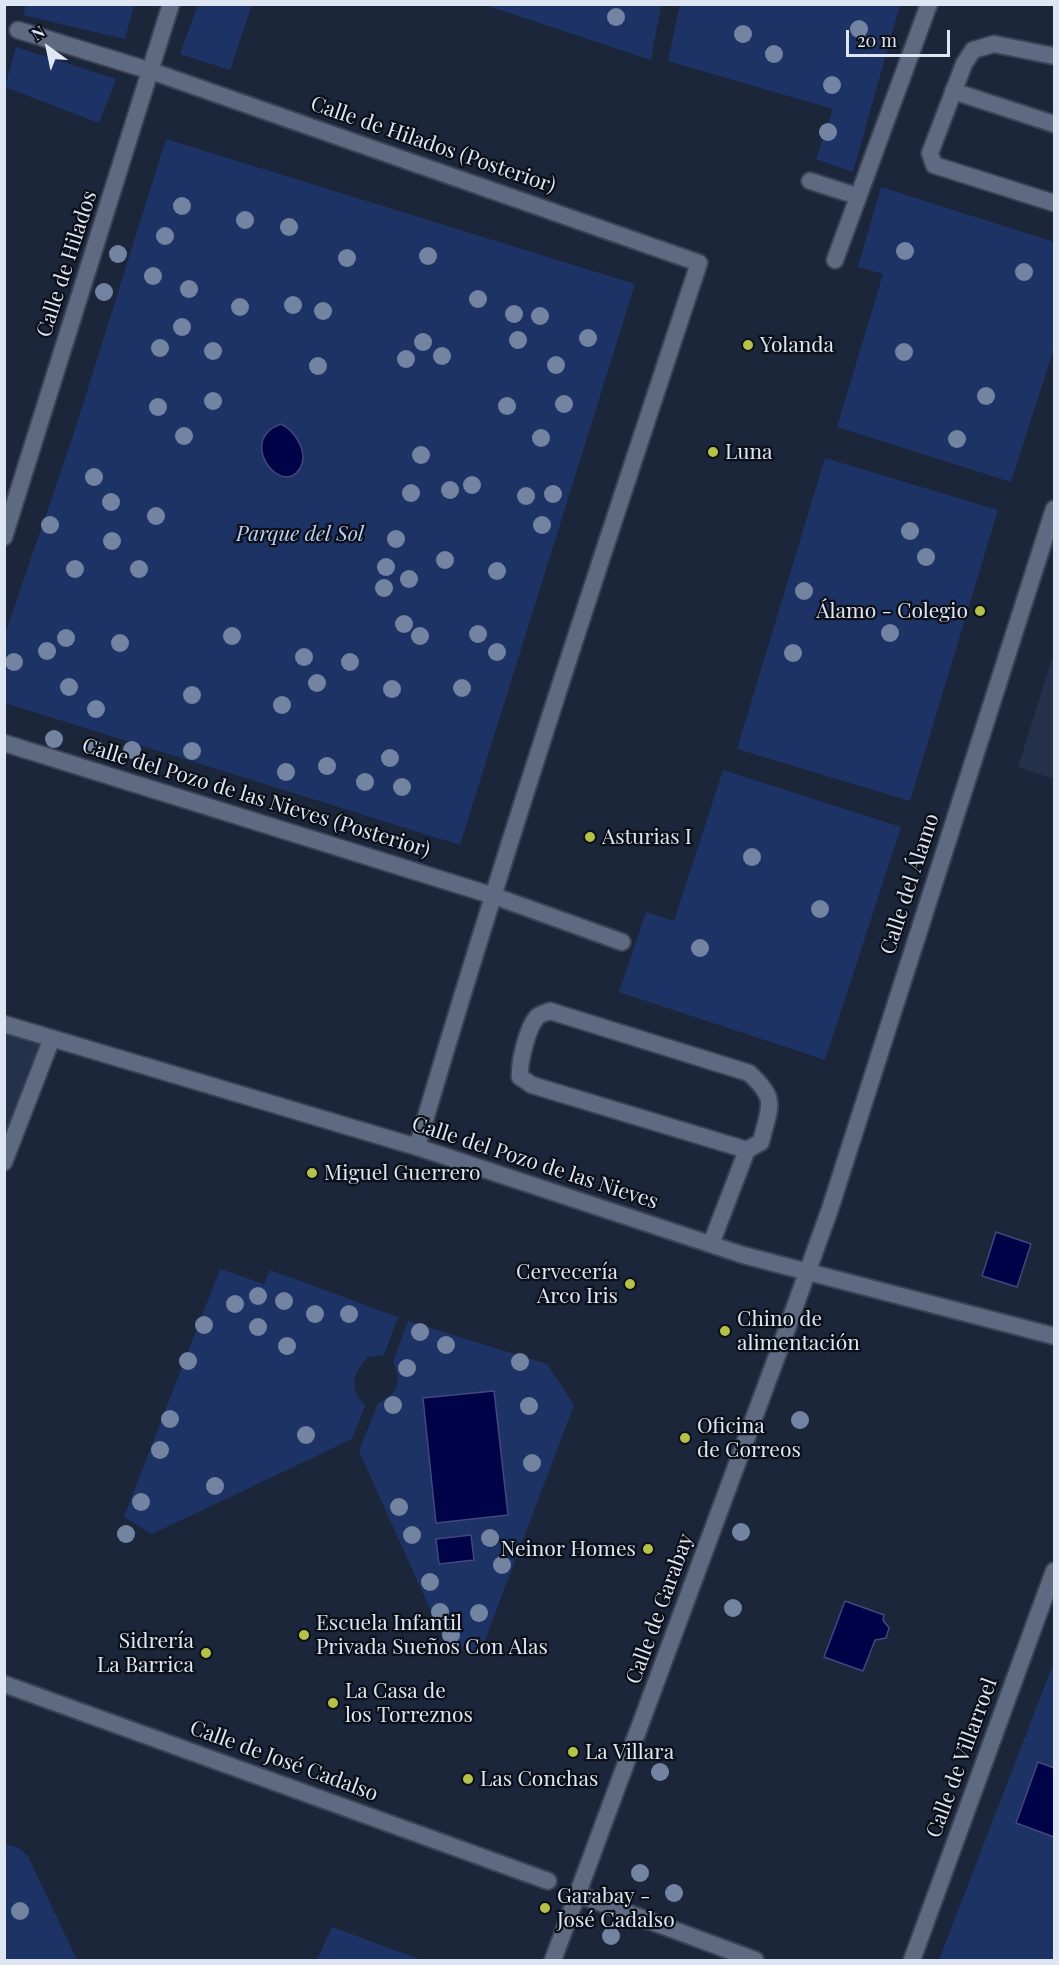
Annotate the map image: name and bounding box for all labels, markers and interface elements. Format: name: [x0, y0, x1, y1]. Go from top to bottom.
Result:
north arrow: [18, 18, 78, 78]
scale bar: [849, 18, 952, 56]
text: N: [27, 21, 48, 44]
text: 20 m: [857, 28, 897, 52]
street label: Calle de Hilados (Posterior): [307, 91, 559, 199]
street label: Calle de Hilados: [31, 188, 103, 340]
place label: Yolanda: [760, 332, 834, 358]
marker: Yolanda: [741, 338, 755, 352]
place label: Luna: [725, 439, 773, 465]
marker: Luna: [706, 445, 720, 459]
park label: Parque del Sol: [236, 521, 364, 547]
place label: Álamo - Colegio: [816, 598, 968, 624]
marker: Álamo - Colegio: [973, 604, 987, 618]
street label: Calle del Pozo de las Nieves (Posterior): [79, 733, 433, 863]
street label: Calle del Álamo: [875, 810, 945, 958]
place label: Asturias I: [602, 824, 692, 850]
marker: Asturias I: [583, 830, 597, 844]
street label: Calle del Pozo de las Nieves: [409, 1111, 661, 1215]
place label: Miguel Guerrero: [324, 1160, 481, 1186]
marker: Miguel Guerrero: [305, 1166, 319, 1180]
place label: Cervecería Arco Iris: [516, 1259, 618, 1309]
marker: Cervecería Arco Iris: [623, 1277, 637, 1291]
place label: Chino de alimentación: [737, 1306, 860, 1356]
marker: Chino de alimentación: [718, 1324, 732, 1338]
place label: Oficina de Correos: [697, 1413, 801, 1463]
marker: Oficina de Correos: [678, 1431, 692, 1445]
street label: Calle de Garabay: [621, 1530, 699, 1688]
place label: Neinor Homes: [500, 1536, 636, 1562]
marker: Neinor Homes: [641, 1542, 655, 1556]
place label: Escuela Infantil Privada Sueños Con Alas: [316, 1610, 548, 1660]
place label: Sidrería La Barrica: [97, 1628, 194, 1678]
marker: Escuela Infantil Privada Sueños Con Alas: [297, 1628, 311, 1642]
marker: Sidrería La Barrica: [199, 1646, 213, 1660]
street label: Calle de Villarroel: [921, 1675, 1003, 1841]
place label: La Casa de los Torreznos: [345, 1678, 473, 1728]
marker: La Casa de los Torreznos: [326, 1696, 340, 1710]
street label: Calle de José Cadalso: [187, 1715, 381, 1807]
place label: La Villara: [585, 1739, 674, 1765]
marker: La Villara: [566, 1745, 580, 1759]
place label: Las Conchas: [480, 1766, 598, 1792]
marker: Las Conchas: [461, 1772, 475, 1786]
place label: Garabay - José Cadalso: [557, 1883, 675, 1933]
marker: Garabay - José Cadalso: [538, 1901, 552, 1915]

